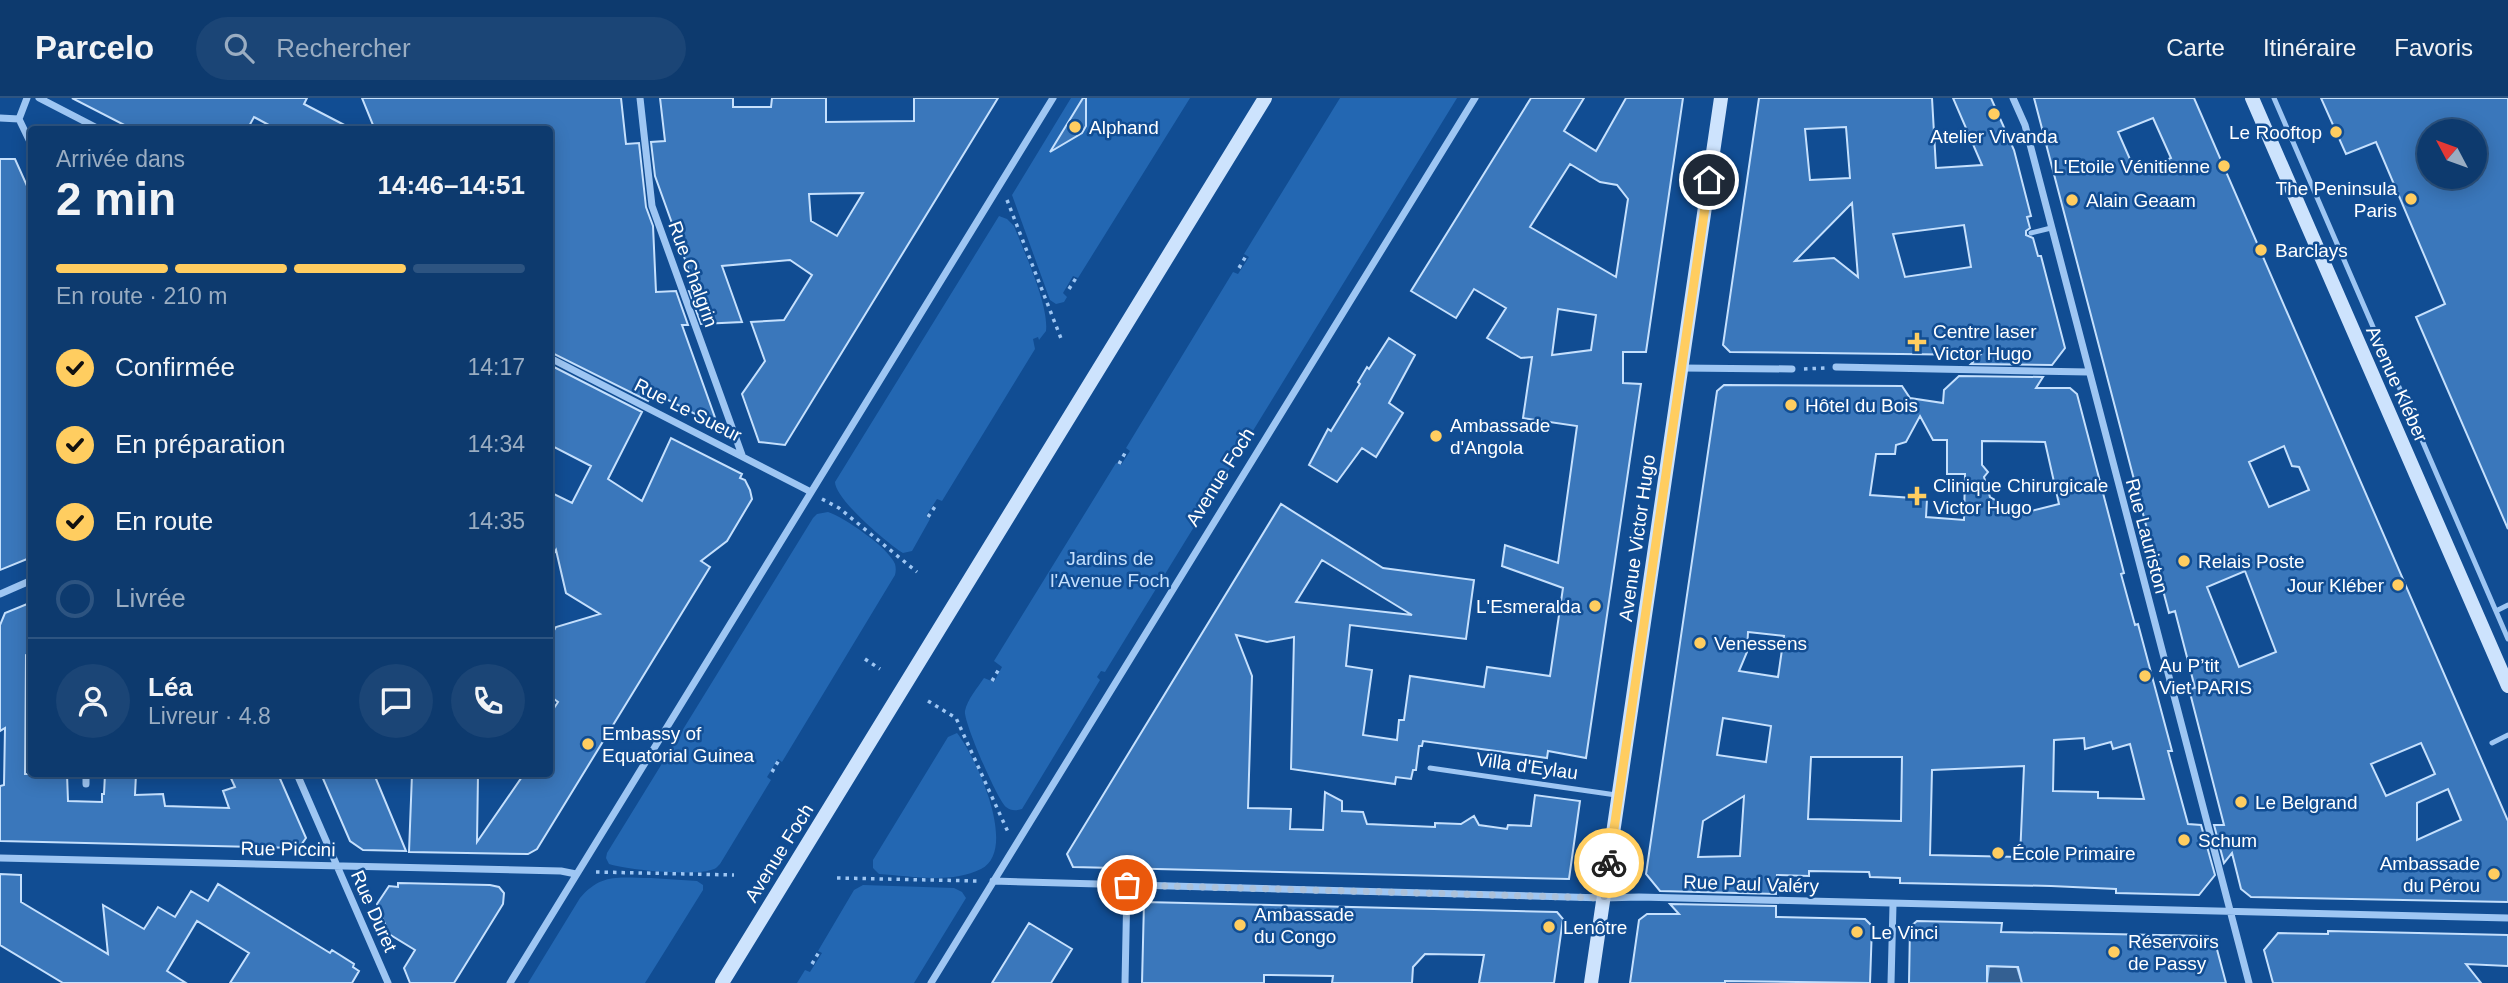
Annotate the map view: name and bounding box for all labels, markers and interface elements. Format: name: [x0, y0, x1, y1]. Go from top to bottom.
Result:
search box: [196, 17, 686, 80]
text: Parcelo: [35, 29, 154, 66]
icon: search: [220, 29, 258, 67]
text: Rechercher: [276, 33, 411, 63]
text: Carte: [2166, 34, 2225, 61]
text: Itinéraire: [2263, 34, 2356, 61]
text: Favoris: [2394, 34, 2473, 61]
marker: Atelier Vivanda: [1986, 106, 2002, 122]
place label: Alphand: [1089, 117, 1159, 138]
marker: Alphand: [1067, 119, 1083, 135]
north arrow: [2417, 119, 2487, 189]
map controls: [2417, 119, 2487, 189]
place label: Le Rooftop: [2229, 122, 2322, 143]
marker: Le Rooftop: [2328, 124, 2344, 140]
place label: Atelier Vivanda: [1930, 126, 2058, 147]
text: Arrivée dans: [56, 146, 185, 172]
pin: [1679, 150, 1739, 210]
place label: L'Etoile Vénitienne: [2053, 156, 2210, 177]
marker: L'Etoile Vénitienne: [2216, 158, 2232, 174]
icon: home: [1690, 161, 1728, 199]
text: 14:46–14:51: [378, 170, 525, 200]
text: 2 min: [56, 173, 176, 225]
place label: The Peninsula Paris: [2276, 178, 2397, 221]
place label: Alain Geaam: [2086, 190, 2196, 211]
marker: The Peninsula Paris: [2403, 191, 2419, 207]
marker: Alain Geaam: [2064, 192, 2080, 208]
street label: Rue Chalgrin: [664, 218, 722, 330]
place label: Barclays: [2275, 240, 2348, 261]
marker: Barclays: [2253, 242, 2269, 258]
text: En route · 210 m: [56, 283, 227, 309]
place label: Centre laser Victor Hugo: [1933, 321, 2037, 364]
street label: Avenue Kléber: [2362, 323, 2432, 446]
marker: Centre laser Victor Hugo: [1907, 332, 1927, 352]
icon: check: [56, 349, 94, 387]
text: Confirmée: [115, 352, 235, 382]
text: 14:17: [467, 354, 525, 380]
street label: Rue Le Sueur: [631, 374, 746, 446]
place label: Hôtel du Bois: [1805, 395, 1918, 416]
marker: Hôtel du Bois: [1783, 397, 1799, 413]
place label: Ambassade d'Angola: [1450, 415, 1550, 458]
street label: Avenue Foch: [1182, 424, 1258, 530]
icon: check: [56, 426, 94, 464]
marker: Ambassade d'Angola: [1428, 428, 1444, 444]
text: En préparation: [115, 429, 286, 459]
text: 14:34: [467, 431, 525, 457]
street label: Avenue Victor Hugo: [1615, 453, 1659, 623]
place label: Clinique Chirurgicale Victor Hugo: [1933, 475, 2108, 518]
street label: Rue Lauriston: [2122, 476, 2172, 596]
marker: Clinique Chirurgicale Victor Hugo: [1907, 486, 1927, 506]
icon: check: [56, 503, 94, 541]
text: En route: [115, 506, 213, 536]
text: 14:35: [467, 508, 525, 534]
park label: Jardins de l'Avenue Foch: [1050, 548, 1170, 591]
place label: Relais Poste: [2198, 551, 2305, 572]
marker: Relais Poste: [2176, 553, 2192, 569]
place label: Jour Kléber: [2287, 575, 2385, 596]
marker: Jour Kléber: [2390, 577, 2406, 593]
text: Livrée: [115, 583, 186, 613]
place label: L'Esmeralda: [1476, 596, 1581, 617]
marker: L'Esmeralda: [1587, 598, 1603, 614]
place label: Venessens: [1714, 633, 1807, 654]
marker: Venessens: [1692, 635, 1708, 651]
place label: Au P’tit Viet PARIS: [2159, 655, 2252, 698]
button: person: [56, 664, 130, 738]
button: chat: [359, 664, 433, 738]
button: phone: [451, 664, 525, 738]
marker: Au P’tit Viet PARIS: [2137, 668, 2153, 684]
text: Léa: [148, 672, 193, 702]
text: Livreur · 4.8: [148, 703, 271, 729]
place label: Embassy of Equatorial Guinea: [602, 723, 755, 766]
marker: Embassy of Equatorial Guinea: [580, 736, 596, 752]
street label: Villa d'Eylau: [1475, 748, 1579, 784]
place label: Le Belgrand: [2255, 792, 2357, 813]
marker: Le Belgrand: [2233, 794, 2249, 810]
street label: Avenue Foch: [741, 800, 817, 906]
courier: [1574, 828, 1644, 898]
place label: Schum: [2198, 830, 2257, 851]
marker: Schum: [2176, 832, 2192, 848]
street label: Rue Piccini: [240, 838, 336, 860]
place label: École Primaire: [2012, 843, 2136, 864]
icon: bike: [1590, 844, 1628, 882]
marker: École Primaire: [1990, 845, 2006, 861]
place label: Ambassade du Pérou: [2380, 853, 2480, 896]
pin: [1097, 855, 1157, 915]
icon: bag: [1108, 866, 1146, 904]
marker: Ambassade du Pérou: [2486, 866, 2502, 882]
street label: Rue Duret: [347, 867, 401, 955]
street label: Rue Paul Valéry: [1683, 871, 1820, 897]
place label: Ambassade du Congo: [1254, 904, 1354, 947]
marker: Ambassade du Congo: [1232, 917, 1248, 933]
place label: Lenôtre: [1563, 917, 1627, 938]
marker: Lenôtre: [1541, 919, 1557, 935]
place label: Le Vinci: [1871, 922, 1938, 943]
marker: Le Vinci: [1849, 924, 1865, 940]
place label: Réservoirs de Passy: [2128, 931, 2219, 974]
marker: Réservoirs de Passy: [2106, 944, 2122, 960]

